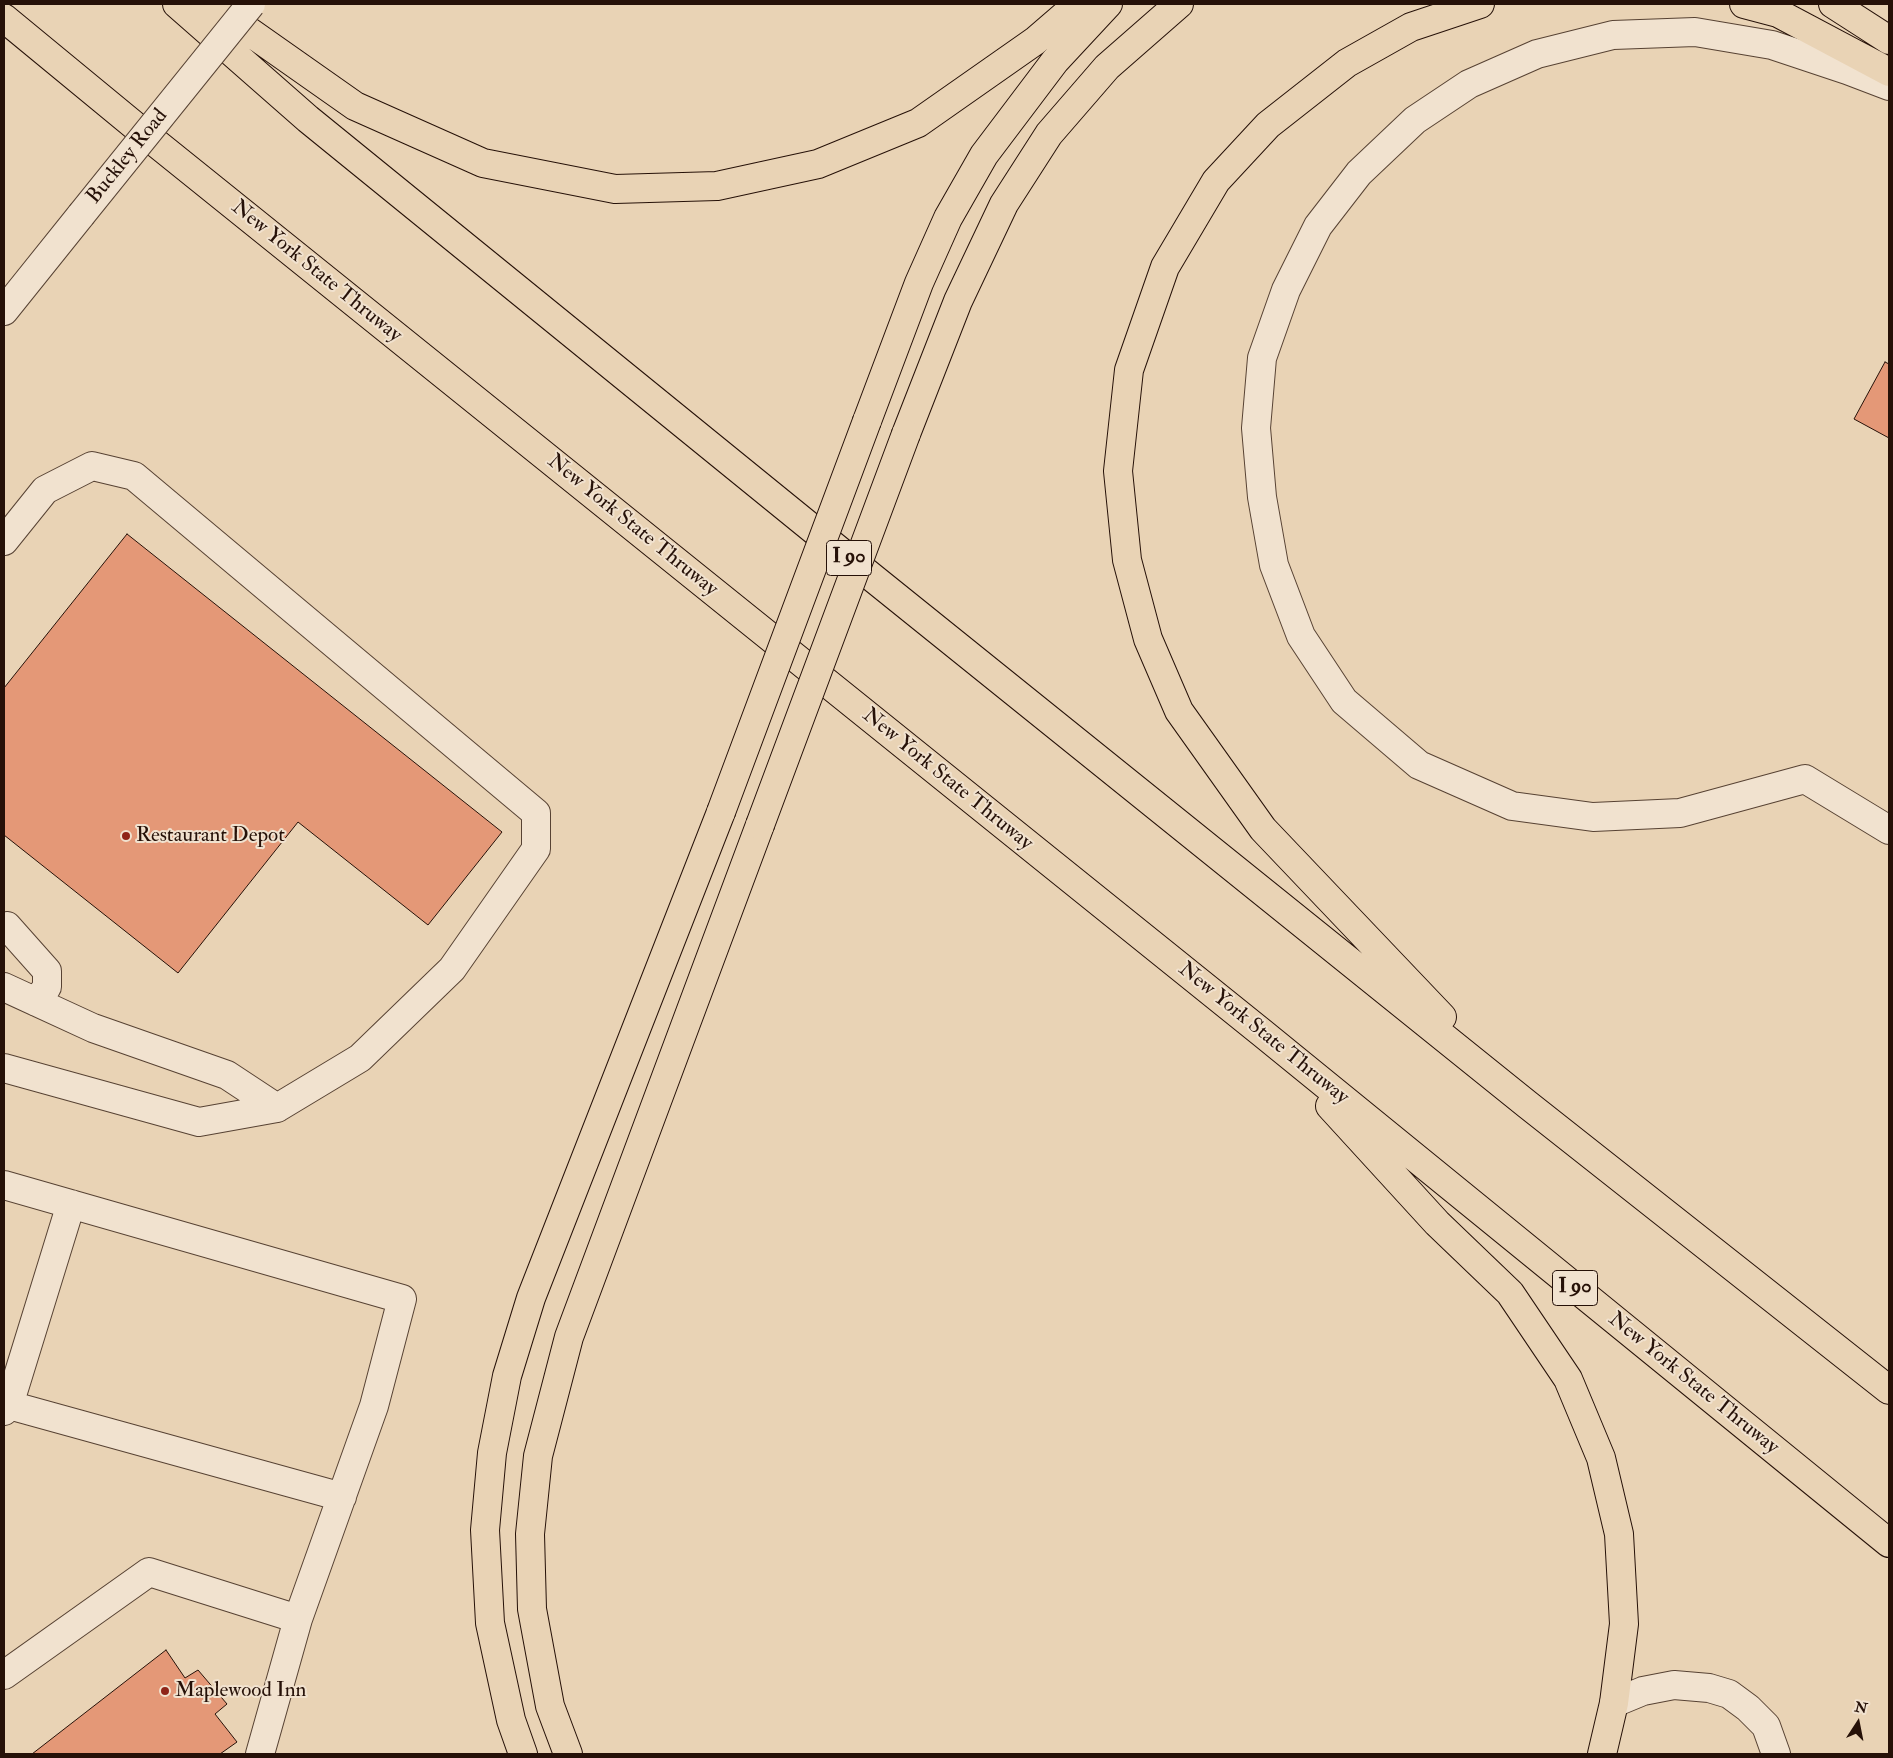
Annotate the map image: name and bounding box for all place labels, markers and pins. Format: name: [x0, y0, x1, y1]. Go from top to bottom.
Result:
place label: Restaurant Depot: [136, 823, 285, 849]
marker: Restaurant Depot: [120, 830, 132, 842]
place label: Maplewood Inn: [175, 1678, 306, 1704]
marker: Maplewood Inn: [159, 1685, 171, 1697]

